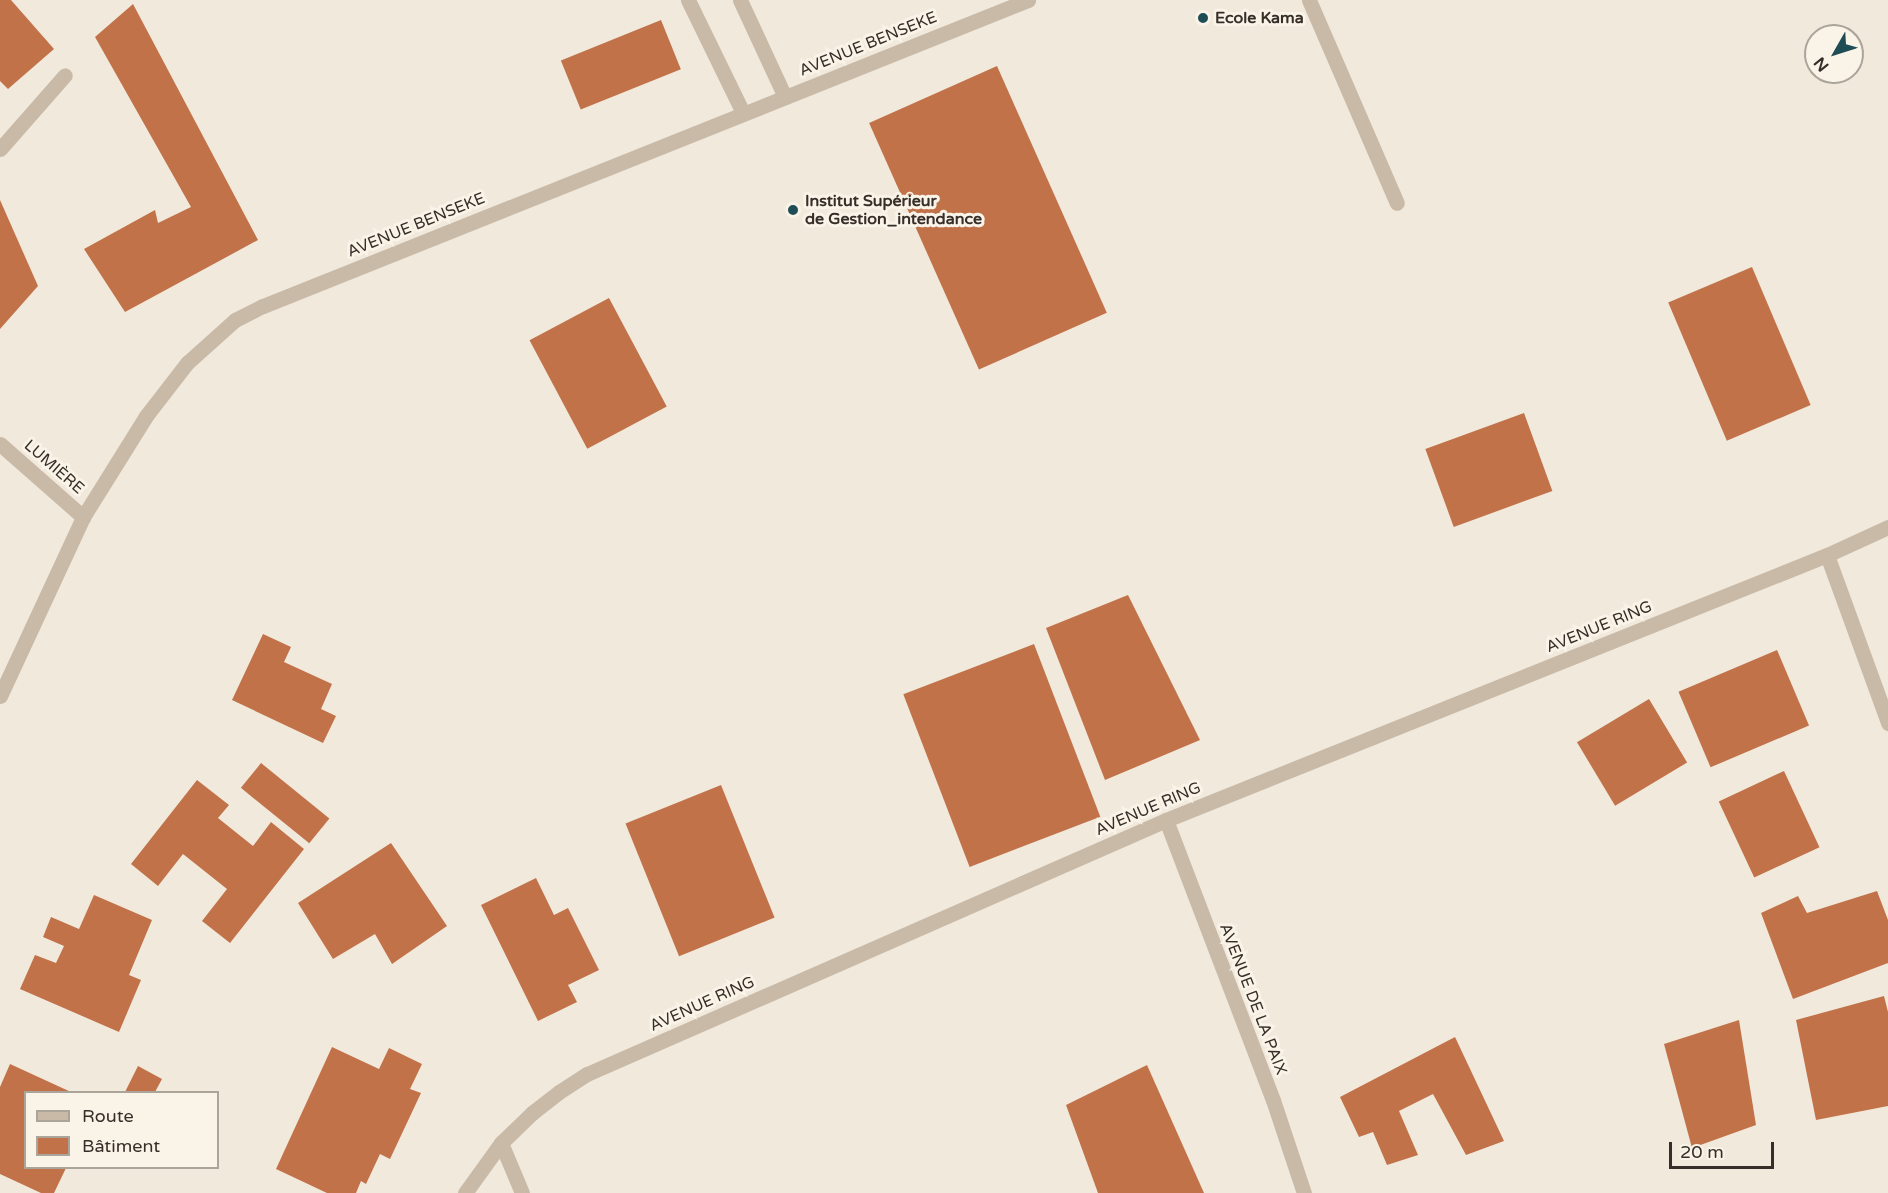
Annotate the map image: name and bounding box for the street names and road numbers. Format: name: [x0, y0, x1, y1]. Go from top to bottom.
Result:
street label: AVENUE BENSEKE: [796, 8, 940, 80]
street label: AVENUE BENSEKE: [344, 189, 488, 261]
street label: LUMIÈRE: [20, 436, 88, 498]
street label: AVENUE RING: [1543, 597, 1655, 657]
street label: AVENUE RING: [1092, 778, 1204, 840]
street label: AVENUE DE LA PAIX: [1215, 921, 1291, 1077]
street label: AVENUE RING: [647, 972, 757, 1036]

